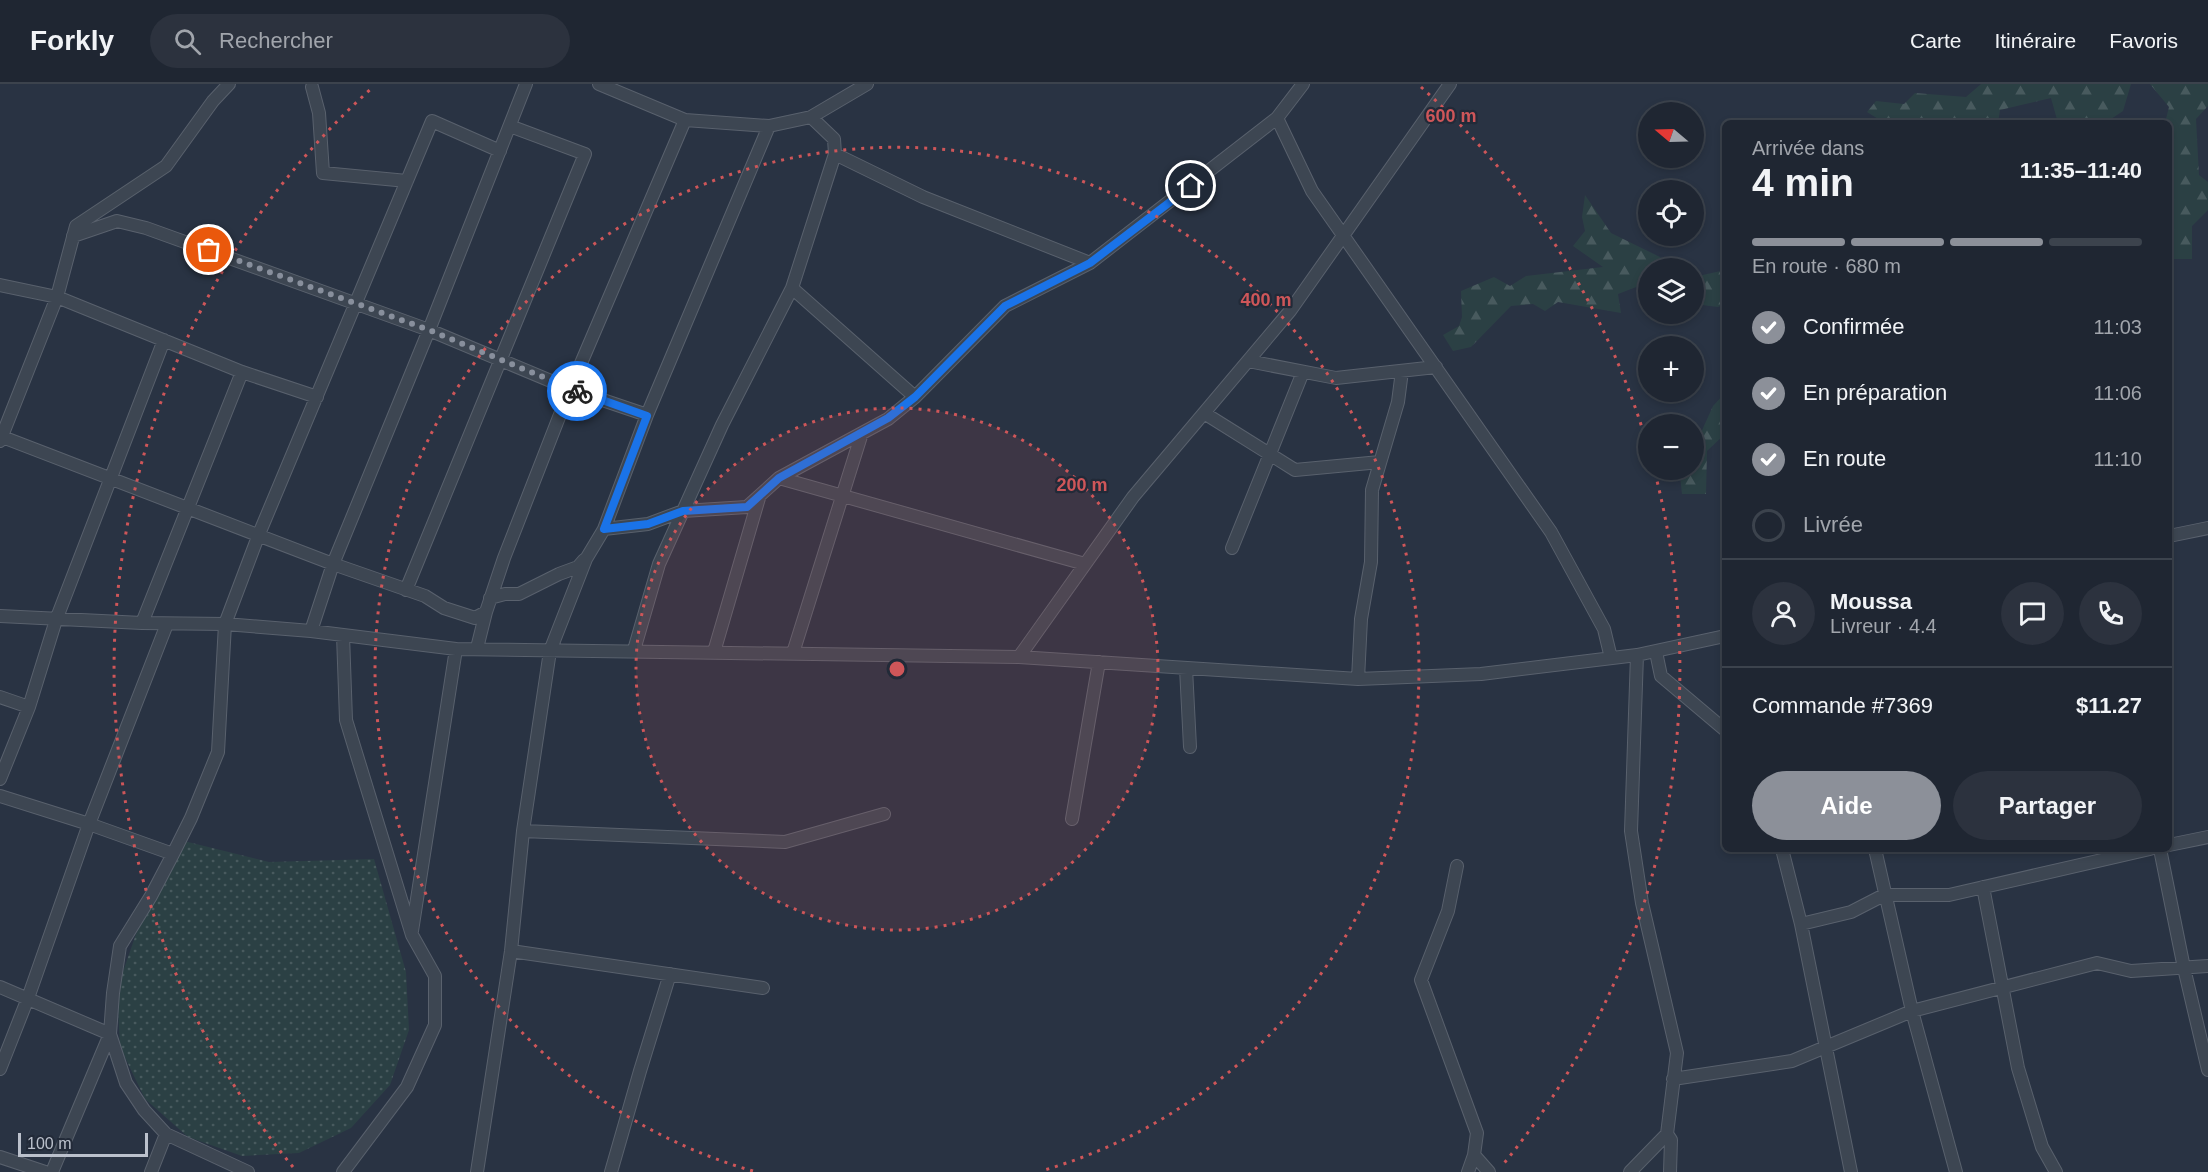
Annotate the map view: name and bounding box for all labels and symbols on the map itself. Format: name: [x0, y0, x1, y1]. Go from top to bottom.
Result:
north arrow: [1638, 102, 1704, 168]
text: 600 m: [1425, 106, 1477, 126]
pin: [1165, 160, 1216, 211]
pin: [183, 224, 234, 275]
text: 400 m: [1240, 290, 1292, 310]
courier: [547, 361, 607, 421]
text: 200 m: [1056, 475, 1108, 495]
centre of rings: [887, 659, 907, 679]
scale bar: [18, 1130, 148, 1158]

